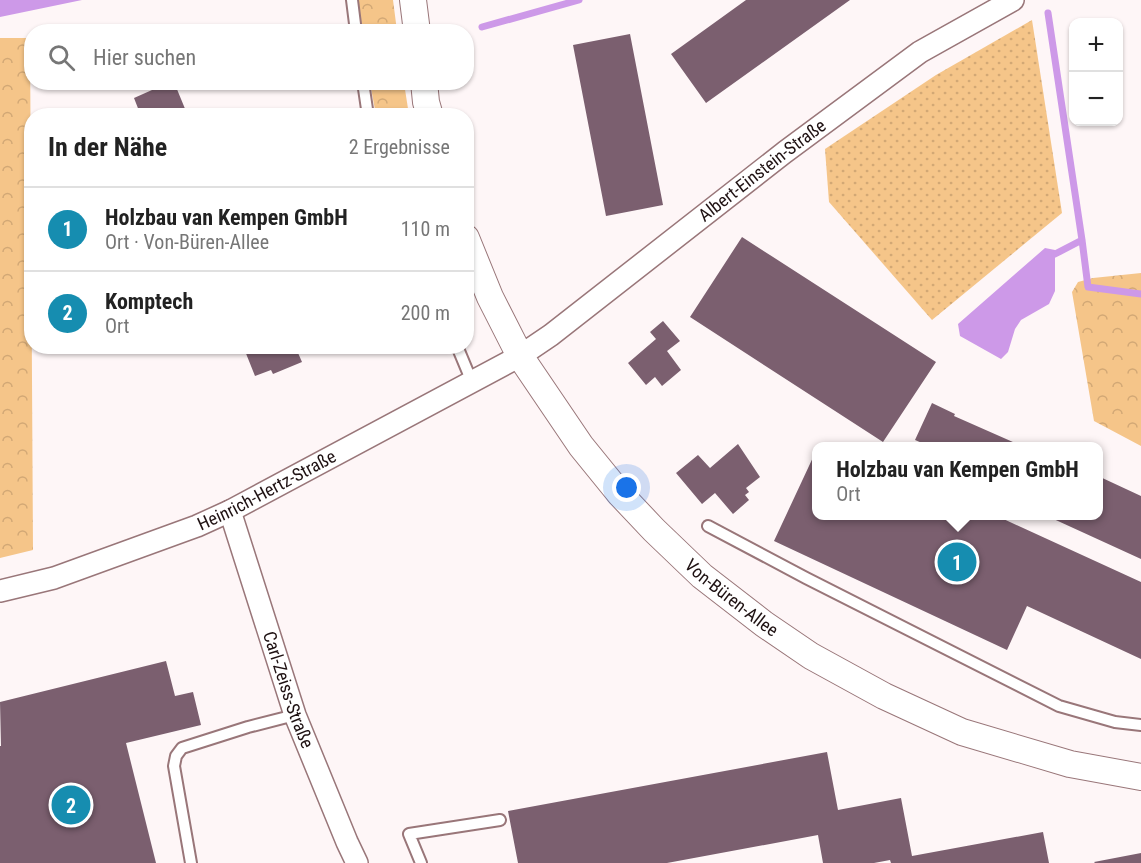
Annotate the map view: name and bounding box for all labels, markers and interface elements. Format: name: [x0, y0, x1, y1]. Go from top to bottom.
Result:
map controls: [1069, 18, 1123, 126]
button: +: [1069, 18, 1123, 72]
search box: [24, 24, 474, 90]
icon: search: [45, 41, 78, 74]
text: Hier suchen: [93, 45, 196, 70]
button: −: [1069, 72, 1123, 126]
street label: Albert-Einstein-Straße: [694, 114, 830, 226]
text: In der Nähe: [48, 132, 167, 162]
text: 2 Ergebnisse: [349, 135, 450, 159]
text: Holzbau van Kempen GmbH: [105, 205, 348, 230]
text: 1: [62, 217, 73, 241]
text: 110 m: [401, 217, 450, 241]
text: Ort · Von-Büren-Allee: [105, 230, 269, 254]
text: Komptech: [105, 289, 193, 314]
text: 2: [62, 301, 73, 325]
text: 200 m: [401, 301, 450, 325]
text: Ort: [105, 314, 130, 338]
popup: [812, 442, 1103, 520]
street label: Heinrich-Hertz-Straße: [194, 445, 339, 534]
text: Holzbau van Kempen GmbH: [836, 457, 1079, 482]
your location: [612, 473, 641, 502]
text: Ort: [836, 482, 861, 506]
pin: 1: [938, 540, 976, 584]
street label: Von-Büren-Allee: [681, 554, 782, 640]
street label: Carl-Zeiss-Straße: [259, 629, 318, 751]
pin: 2: [52, 782, 90, 828]

